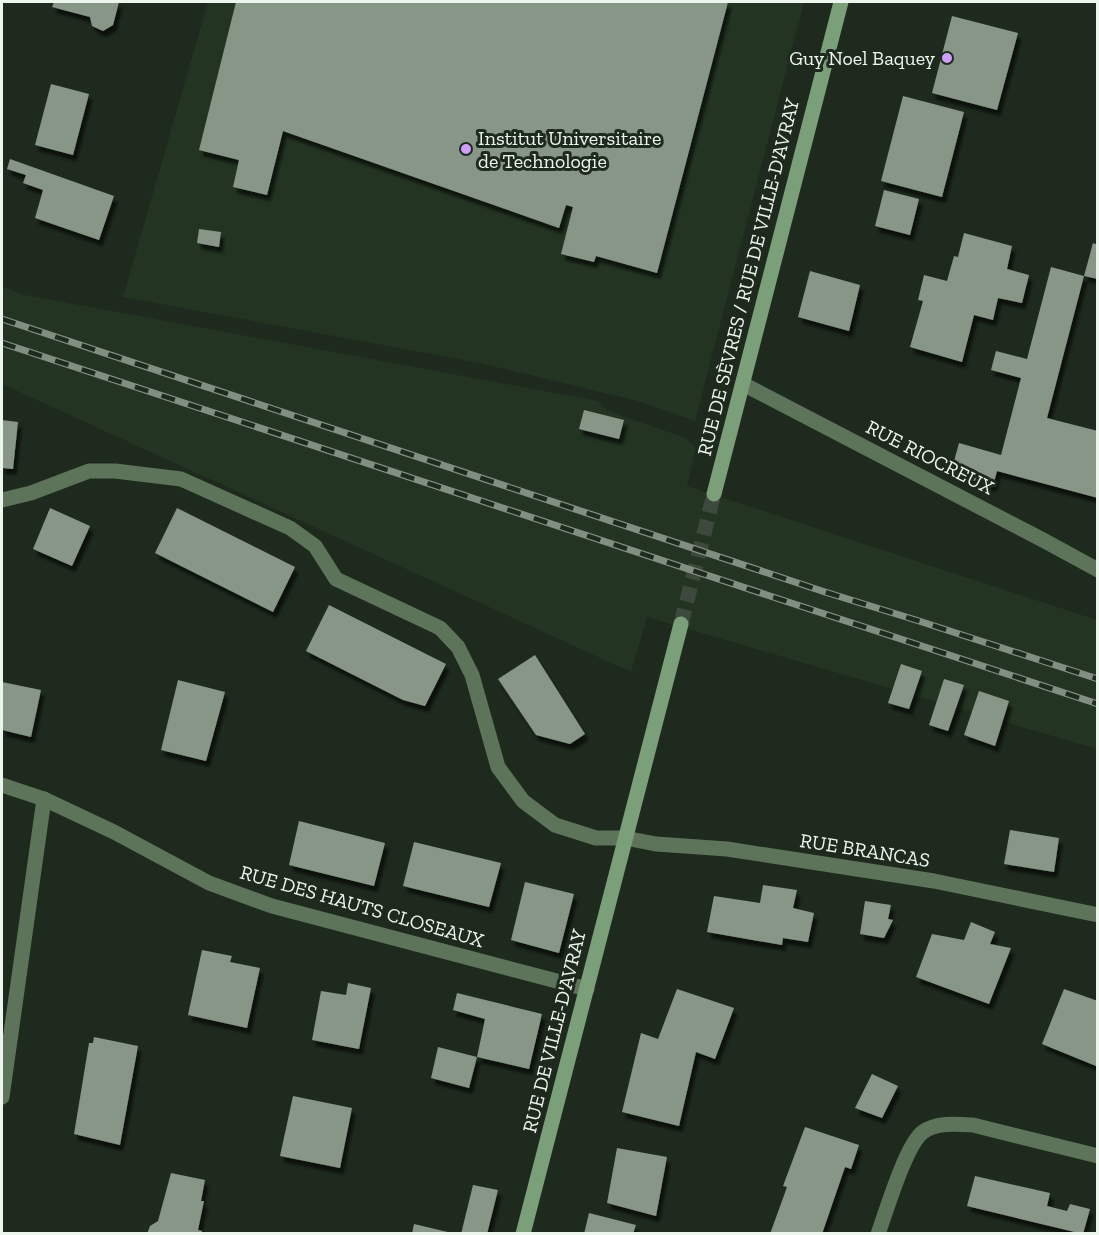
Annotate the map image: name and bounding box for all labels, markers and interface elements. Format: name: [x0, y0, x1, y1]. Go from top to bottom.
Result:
place label: Guy Noel Baquey: [789, 46, 936, 70]
marker: Guy Noel Baquey: [940, 51, 954, 65]
street label: RUE DE SÈVRES / RUE DE VILLE-D'AVRAY: [692, 95, 804, 458]
place label: Institut Universitaire de Technologie: [478, 126, 661, 173]
marker: Institut Universitaire de Technologie: [459, 142, 473, 156]
street label: RUE RIOCREUX: [862, 415, 998, 500]
street label: RUE BRANCAS: [798, 828, 932, 872]
street label: RUE DES HAUTS CLOSEAUX: [237, 860, 487, 952]
street label: RUE DE VILLE-D'AVRAY: [517, 926, 591, 1135]

